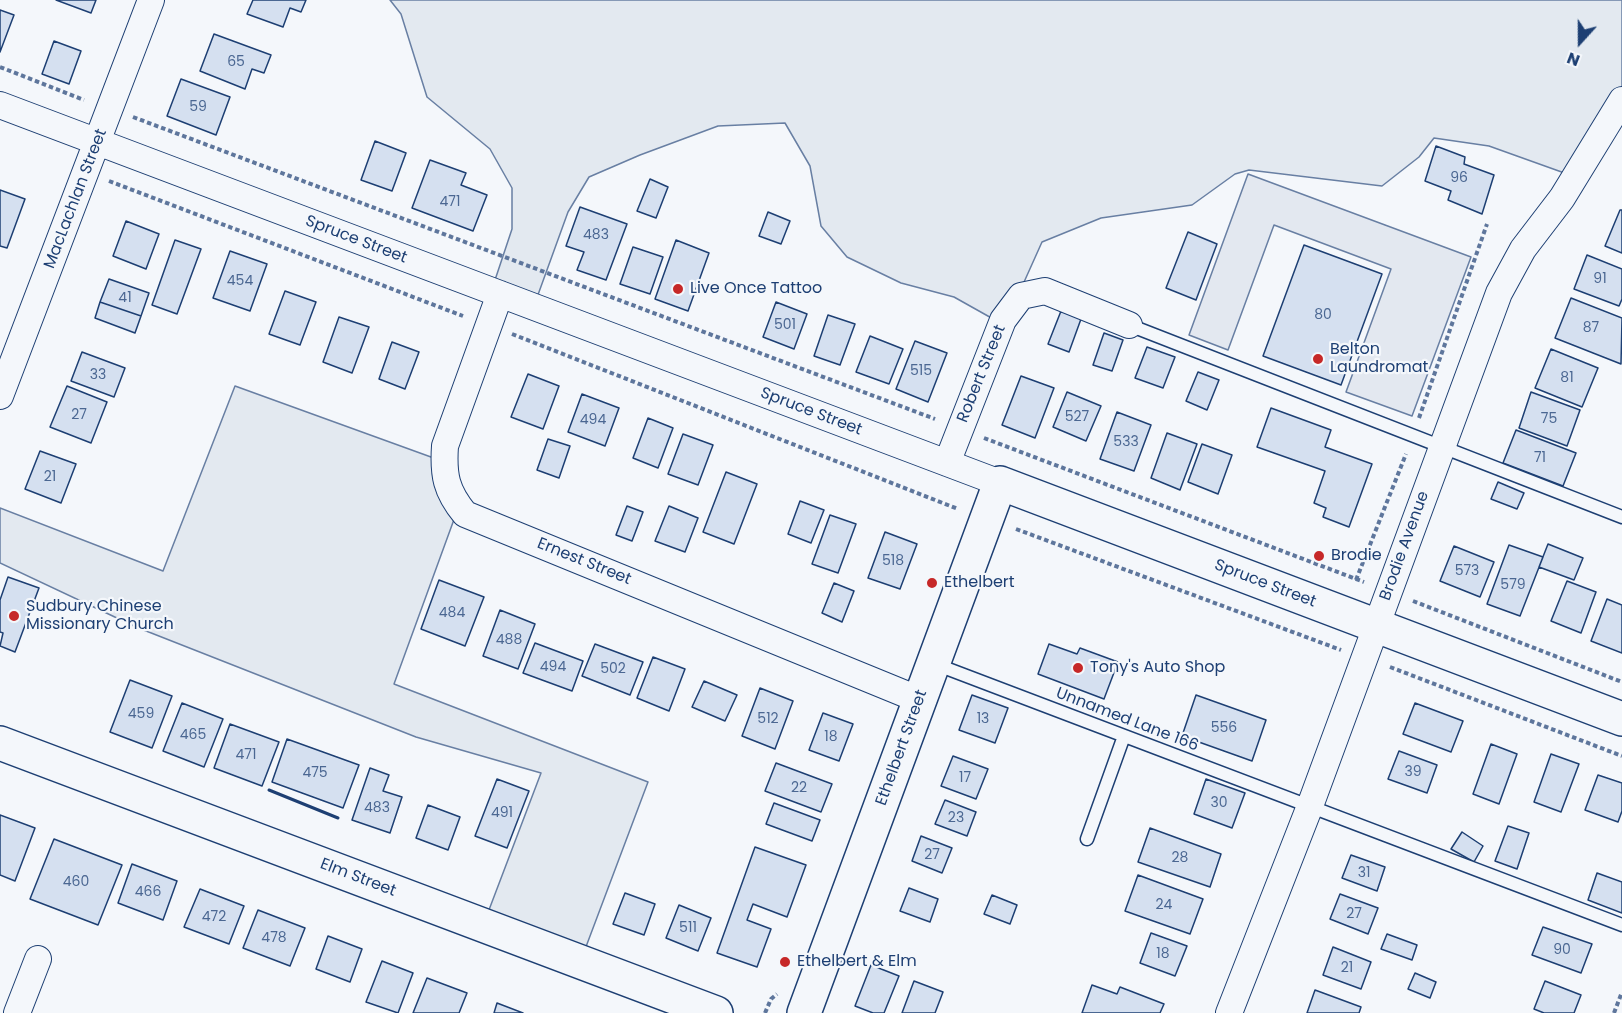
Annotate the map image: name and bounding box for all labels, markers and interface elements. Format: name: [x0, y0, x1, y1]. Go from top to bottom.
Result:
north arrow: [1550, 12, 1610, 72]
text: N: [1564, 46, 1583, 72]
house number: 65: [227, 54, 245, 70]
house number: 59: [189, 99, 207, 115]
street label: MacLachlan Street: [41, 126, 111, 272]
house number: 96: [1450, 170, 1468, 186]
house number: 471: [440, 194, 460, 210]
street label: Spruce Street: [303, 212, 409, 268]
house number: 483: [583, 227, 609, 243]
house number: 91: [1593, 271, 1607, 287]
house number: 454: [227, 273, 253, 289]
place label: Live Once Tattoo: [690, 279, 822, 299]
marker: Live Once Tattoo: [671, 282, 685, 296]
house number: 41: [118, 290, 132, 306]
house number: 80: [1314, 307, 1332, 323]
house number: 501: [774, 317, 796, 333]
house number: 87: [1583, 320, 1599, 336]
street label: Robert Street: [954, 322, 1010, 426]
place label: Belton Laundromat: [1330, 340, 1428, 378]
marker: Belton Laundromat: [1311, 352, 1325, 366]
house number: 515: [910, 363, 932, 379]
house number: 33: [90, 367, 106, 383]
house number: 81: [1560, 370, 1574, 386]
street label: Spruce Street: [758, 384, 864, 440]
house number: 27: [71, 407, 87, 423]
house number: 527: [1065, 409, 1089, 425]
house number: 75: [1541, 411, 1557, 427]
house number: 494: [580, 412, 606, 428]
house number: 533: [1113, 434, 1139, 450]
house number: 71: [1534, 450, 1546, 466]
house number: 21: [44, 469, 56, 485]
street label: Brodie Avenue: [1376, 489, 1434, 603]
street label: Ernest Street: [534, 534, 634, 590]
place label: Brodie: [1331, 546, 1382, 566]
marker: Brodie: [1312, 549, 1326, 563]
house number: 518: [882, 553, 904, 569]
street label: Spruce Street: [1212, 556, 1318, 612]
house number: 573: [1455, 563, 1479, 579]
place label: Ethelbert: [944, 573, 1015, 593]
marker: Ethelbert: [925, 576, 939, 590]
house number: 579: [1500, 577, 1526, 593]
place label: Sudbury Chinese Missionary Church: [26, 597, 174, 635]
house number: 484: [439, 605, 465, 621]
marker: Sudbury Chinese Missionary Church: [7, 609, 21, 623]
house number: 488: [496, 632, 522, 648]
place label: Tony's Auto Shop: [1090, 658, 1225, 678]
house number: 494: [540, 659, 566, 675]
house number: 502: [600, 661, 626, 677]
marker: Tony's Auto Shop: [1071, 661, 1085, 675]
street label: Unnamed Lane 166: [1053, 684, 1201, 756]
street label: Ethelbert Street: [872, 688, 932, 808]
house number: 459: [128, 706, 154, 722]
house number: 512: [757, 711, 779, 727]
house number: 13: [977, 711, 989, 727]
house number: 556: [1211, 720, 1237, 736]
house number: 465: [180, 727, 206, 743]
house number: 18: [824, 729, 838, 745]
house number: 471: [236, 747, 256, 763]
house number: 39: [1404, 764, 1422, 780]
house number: 475: [302, 765, 328, 781]
house number: 17: [959, 770, 971, 786]
house number: 22: [791, 780, 807, 796]
house number: 30: [1210, 795, 1228, 811]
house number: 483: [364, 800, 390, 816]
house number: 491: [491, 805, 513, 821]
house number: 23: [948, 810, 964, 826]
house number: 27: [924, 847, 940, 863]
house number: 28: [1172, 850, 1188, 866]
street label: Elm Street: [317, 855, 399, 901]
house number: 31: [1358, 865, 1370, 881]
house number: 460: [63, 874, 89, 890]
house number: 466: [135, 884, 161, 900]
house number: 24: [1156, 897, 1172, 913]
house number: 27: [1346, 906, 1362, 922]
house number: 472: [202, 909, 226, 925]
house number: 511: [679, 920, 697, 936]
house number: 478: [261, 930, 287, 946]
house number: 90: [1553, 942, 1571, 958]
house number: 18: [1156, 946, 1170, 962]
place label: Ethelbert & Elm: [797, 952, 917, 972]
marker: Ethelbert & Elm: [778, 955, 792, 969]
house number: 21: [1341, 960, 1353, 976]

